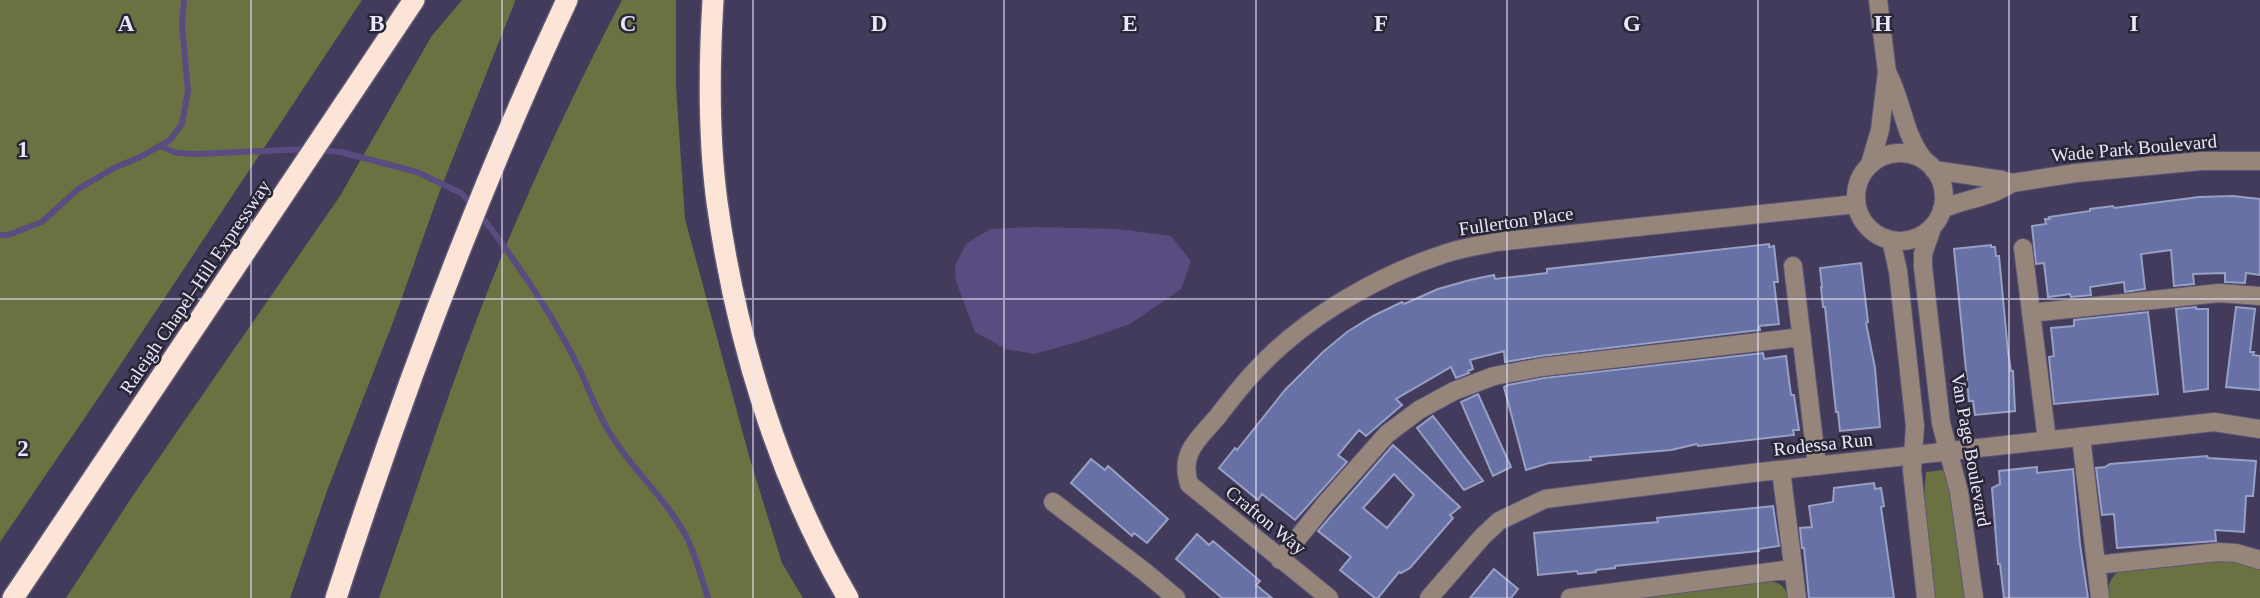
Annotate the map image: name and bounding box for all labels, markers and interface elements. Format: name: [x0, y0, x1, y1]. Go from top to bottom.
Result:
text: A: [118, 11, 135, 36]
text: B: [369, 11, 385, 36]
text: C: [620, 11, 636, 36]
text: D: [871, 11, 887, 36]
text: E: [1122, 11, 1138, 36]
text: F: [1374, 11, 1388, 36]
text: G: [1623, 11, 1641, 36]
text: H: [1874, 11, 1892, 36]
text: I: [2130, 11, 2139, 36]
street label: Wade Park Boulevard: [2050, 130, 2218, 166]
text: 1: [17, 137, 29, 162]
street label: Raleigh Chapel–Hill Expressway: [115, 176, 275, 398]
street label: Fullerton Place: [1457, 203, 1575, 239]
street label: Van Page Boulevard: [1947, 372, 1995, 529]
street label: Rodessa Run: [1772, 428, 1874, 460]
text: 2: [17, 436, 29, 461]
street label: Crafton Way: [1222, 481, 1311, 559]

